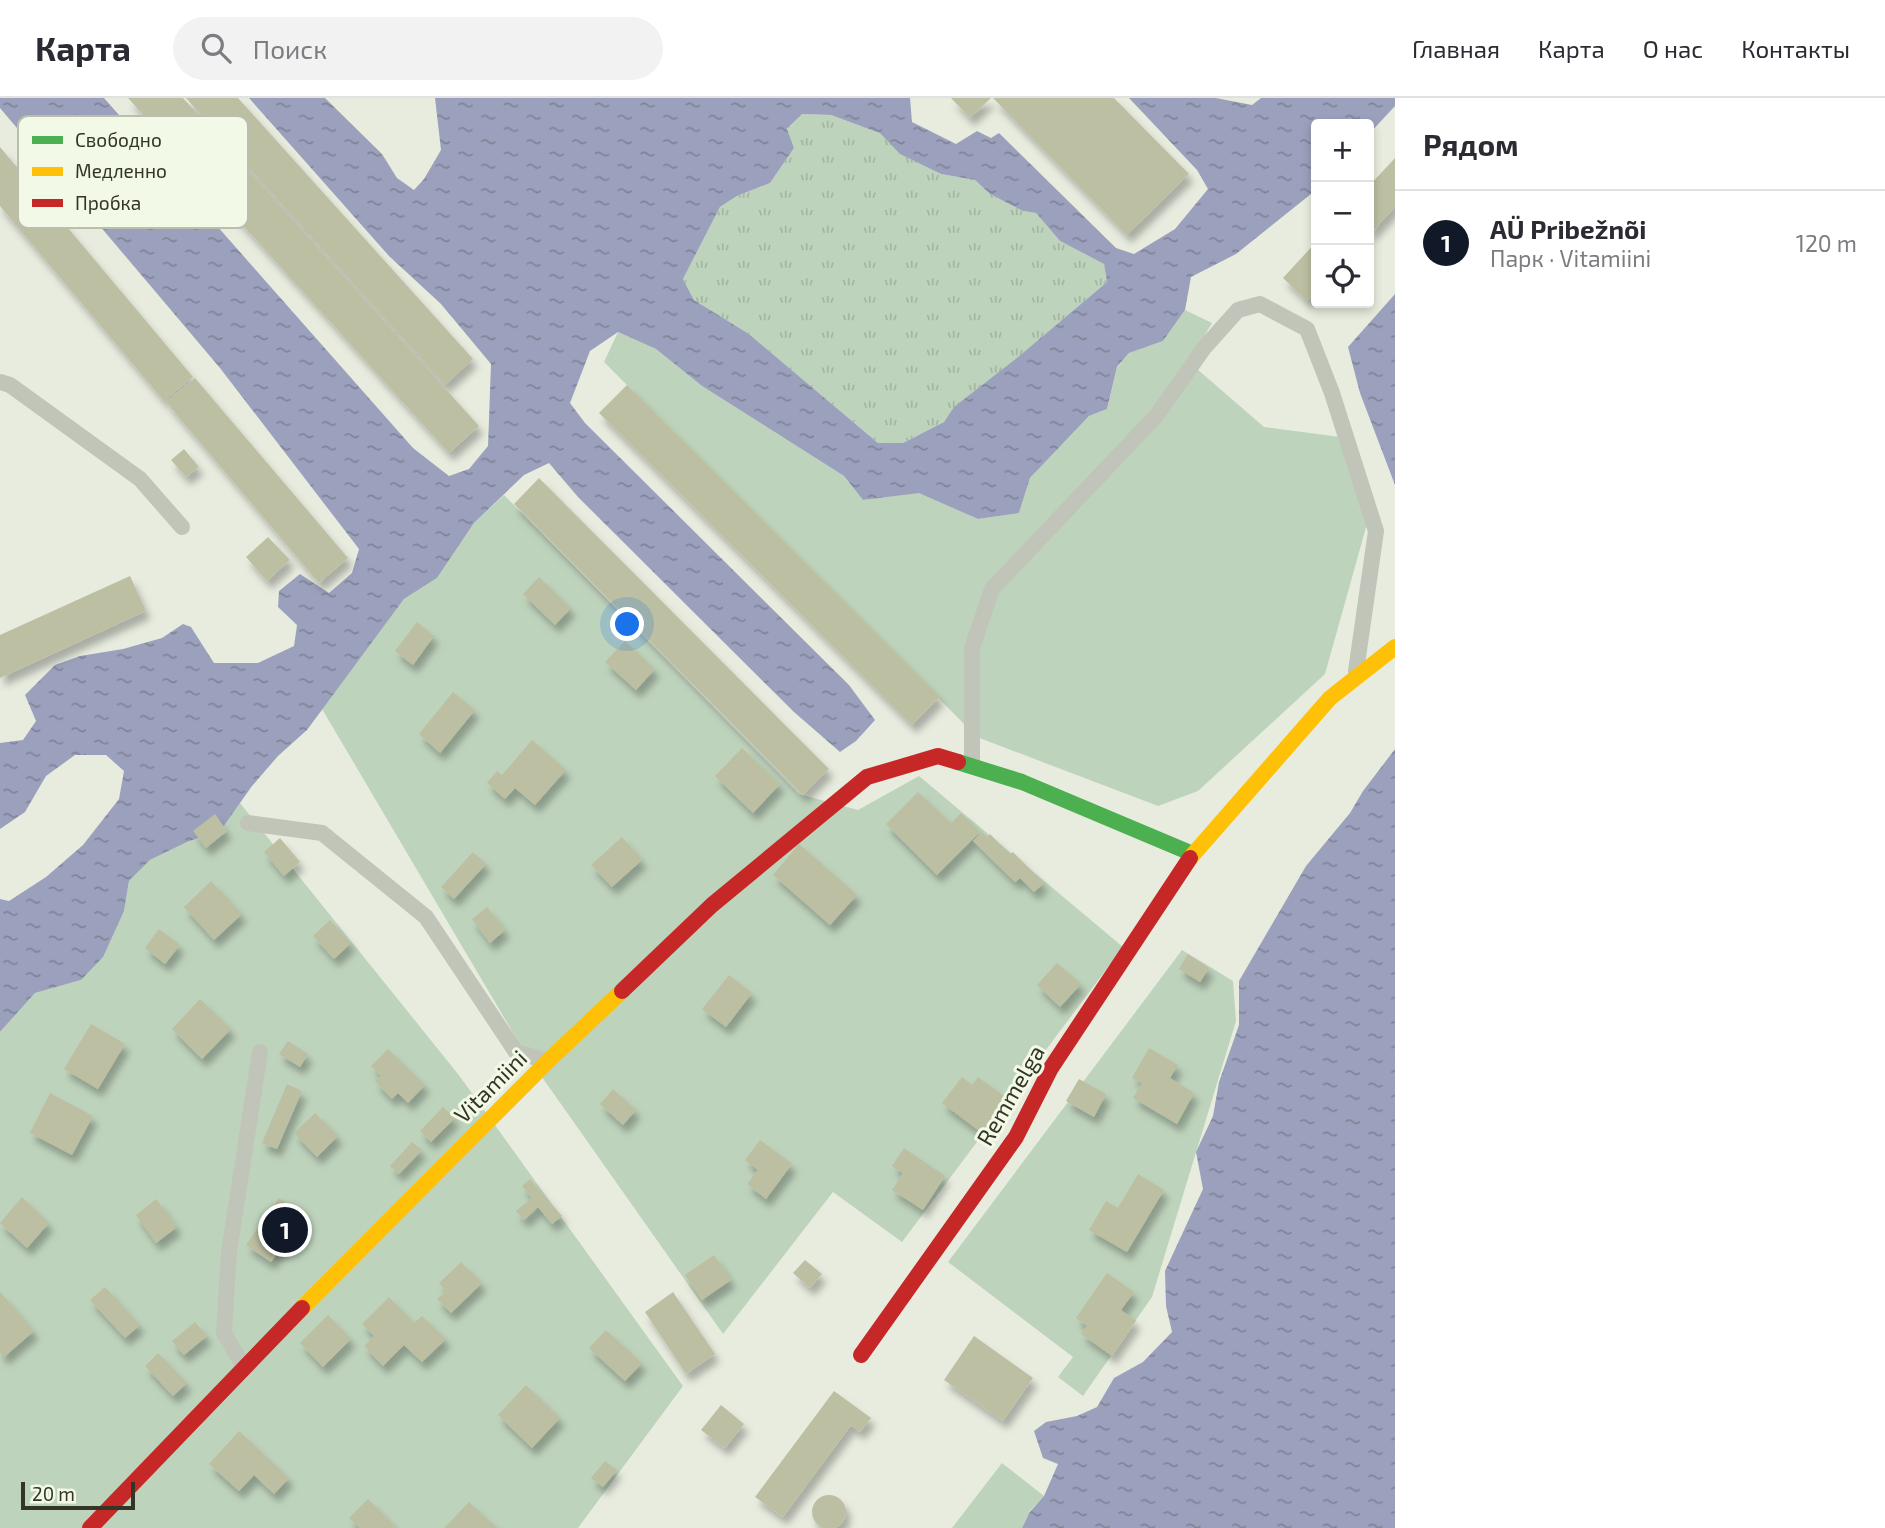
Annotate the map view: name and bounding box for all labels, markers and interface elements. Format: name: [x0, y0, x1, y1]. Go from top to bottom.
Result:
search box: [173, 17, 663, 80]
text: Карта: [35, 28, 131, 68]
icon: search: [197, 29, 235, 67]
text: Поиск: [253, 33, 327, 64]
text: Главная: [1412, 34, 1500, 63]
text: Карта: [1538, 34, 1605, 63]
text: О нас: [1643, 34, 1703, 63]
text: Контакты: [1741, 34, 1850, 63]
legend: [18, 116, 248, 228]
map controls: [1311, 119, 1374, 308]
button: +: [1311, 119, 1374, 182]
text: Рядом: [1423, 126, 1519, 162]
text: Свободно: [75, 128, 162, 151]
text: Медленно: [75, 159, 167, 182]
button: −: [1311, 182, 1374, 245]
text: Пробка: [75, 191, 141, 214]
text: AÜ Pribežnõi: [1490, 213, 1647, 244]
text: 1: [1441, 229, 1451, 257]
text: 120 m: [1796, 229, 1857, 257]
text: Парк · Vitamiini: [1490, 244, 1651, 272]
button: locate: [1311, 245, 1374, 308]
your location: [610, 607, 644, 641]
street label: Remmelga: [970, 1040, 1050, 1150]
street label: Vitamiini: [448, 1044, 532, 1128]
pin: 1: [262, 1204, 308, 1256]
scale bar: [21, 1479, 135, 1511]
text: 20 m: [32, 1482, 75, 1505]

